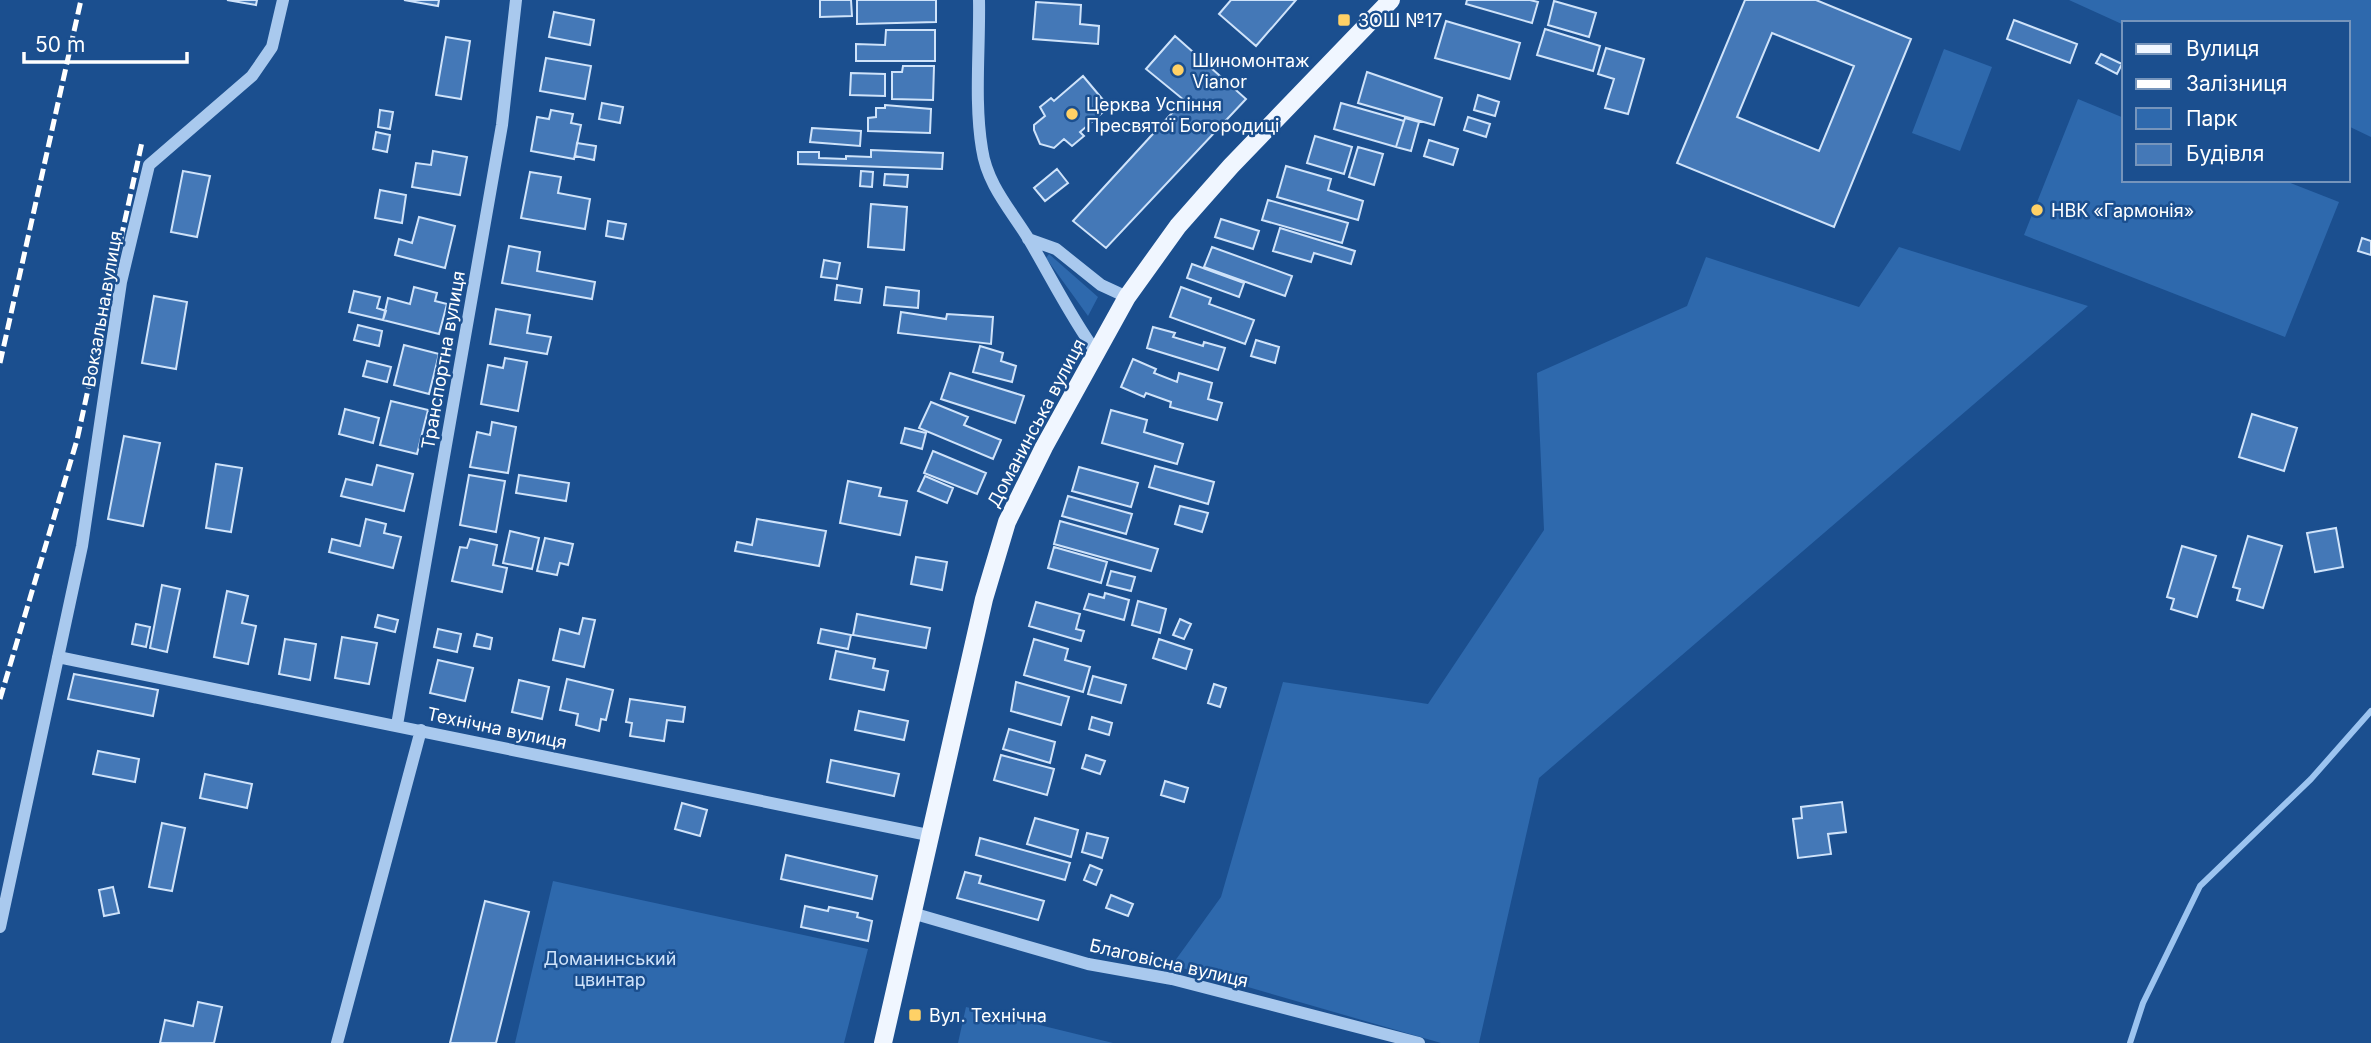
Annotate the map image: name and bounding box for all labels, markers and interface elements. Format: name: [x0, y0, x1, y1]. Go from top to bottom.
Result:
place label: ЗОШ №17: [1358, 10, 1442, 31]
marker: ЗОШ №17: [1336, 12, 1352, 28]
scale bar: [24, 21, 187, 65]
legend: [2122, 21, 2350, 182]
text: 50 m: [35, 32, 85, 57]
text: Вулиця: [2186, 36, 2259, 61]
place label: Шиномонтаж Vianor: [1192, 50, 1310, 92]
marker: Шиномонтаж Vianor: [1170, 62, 1186, 78]
text: Залізниця: [2186, 71, 2287, 96]
place label: Церква Успіння Пресвятої Богородиці: [1086, 94, 1279, 136]
marker: Церква Успіння Пресвятої Богородиці: [1064, 106, 1080, 122]
text: Парк: [2186, 106, 2238, 131]
text: Будівля: [2186, 141, 2264, 166]
place label: НВК «Гармонія»: [2051, 200, 2194, 221]
marker: НВК «Гармонія»: [2029, 202, 2045, 218]
street label: Вокзальна вулиця: [78, 229, 126, 389]
street label: Транспортна вулиця: [417, 269, 469, 451]
street label: Доманинська вулиця: [983, 335, 1089, 511]
street label: Технічна вулиця: [425, 703, 569, 753]
street label: Благовісна вулиця: [1088, 935, 1250, 991]
park label: Доманинський цвинтар: [544, 948, 676, 990]
place label: Вул. Технічна: [929, 1005, 1047, 1026]
marker: Вул. Технічна: [907, 1007, 923, 1023]

